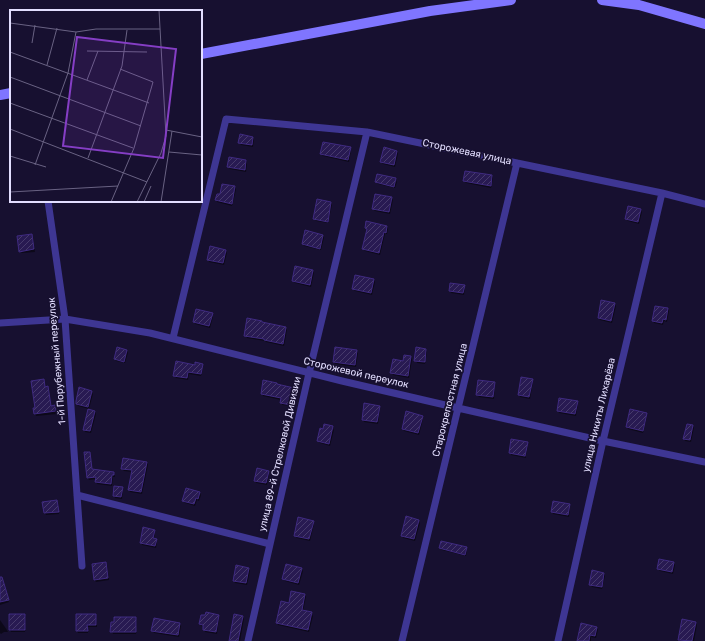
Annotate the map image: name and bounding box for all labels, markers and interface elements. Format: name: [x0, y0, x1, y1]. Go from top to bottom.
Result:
inset map: [10, 10, 202, 202]
street label: Сторожевая улица: [421, 137, 513, 167]
street label: 1-й Порубежный переулок: [45, 296, 69, 425]
street label: Старокрепостная улица: [430, 342, 470, 458]
street label: Сторожевой переулок: [302, 355, 410, 391]
street label: улица Никиты Лихарёва: [580, 357, 618, 473]
street label: улица 89-й Стрелковой Дивизии: [256, 375, 304, 533]

